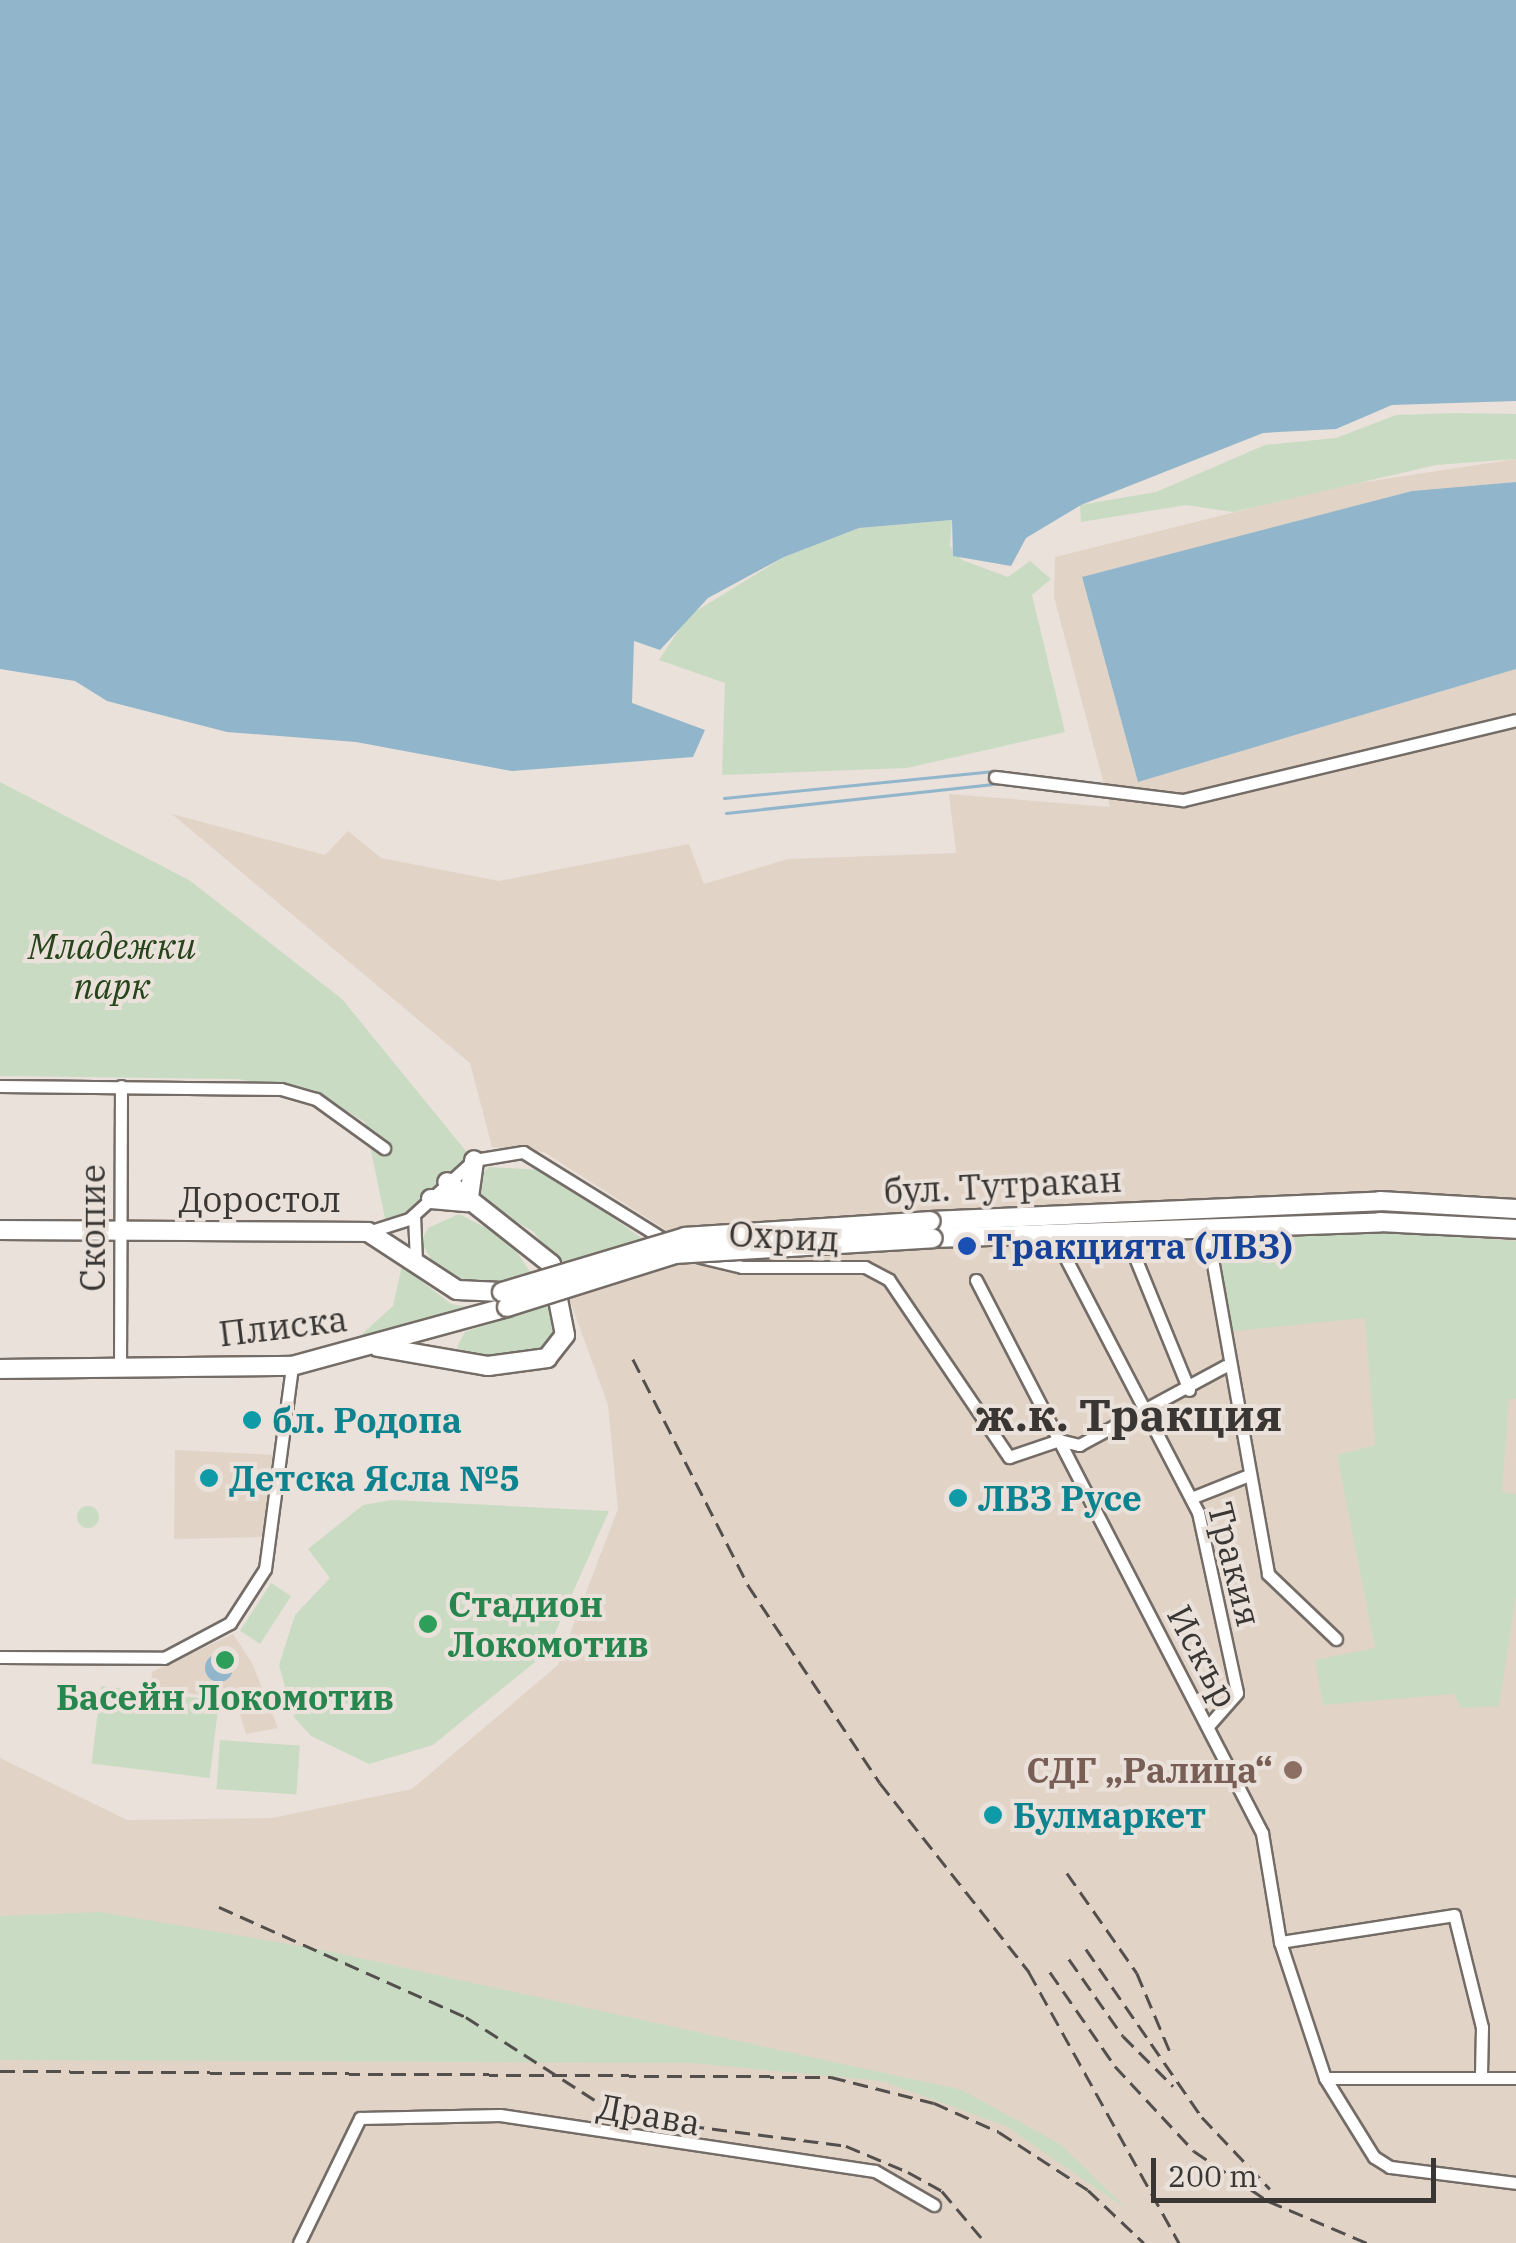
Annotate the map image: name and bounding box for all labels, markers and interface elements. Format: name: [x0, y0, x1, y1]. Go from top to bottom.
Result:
park label: Младежки парк: [28, 925, 196, 1007]
street label: бул. Тутракан: [883, 1158, 1123, 1212]
street label: Скопие: [71, 1164, 113, 1292]
street label: Доростол: [179, 1178, 341, 1220]
street label: Охрид: [728, 1212, 840, 1260]
place label: Тракцията (ЛВЗ): [987, 1225, 1293, 1267]
marker: Тракцията (ЛВЗ): [956, 1235, 978, 1257]
street label: Плиска: [216, 1297, 350, 1355]
district label: ж.к. Тракция: [976, 1388, 1282, 1442]
place label: бл. Родопа: [272, 1399, 462, 1441]
marker: бл. Родопа: [241, 1409, 263, 1431]
place label: Детска Ясла №5: [229, 1457, 520, 1499]
marker: Детска Ясла №5: [198, 1467, 220, 1489]
place label: ЛВЗ Русе: [978, 1477, 1142, 1519]
marker: ЛВЗ Русе: [947, 1487, 969, 1509]
street label: Тракия: [1199, 1498, 1271, 1630]
place label: Стадион Локомотив: [448, 1583, 649, 1665]
street label: Искър: [1159, 1598, 1247, 1714]
marker: Стадион Локомотив: [417, 1613, 439, 1635]
marker: Басейн Локомотив: [214, 1649, 236, 1671]
place label: Басейн Локомотив: [56, 1676, 394, 1718]
place label: СДГ „Ралица“: [1026, 1749, 1273, 1791]
marker: СДГ „Ралица“: [1282, 1759, 1304, 1781]
place label: Булмаркет: [1013, 1794, 1206, 1836]
marker: Булмаркет: [982, 1804, 1004, 1826]
street label: Драва: [594, 2084, 704, 2144]
scale bar: [1156, 2138, 1441, 2200]
text: 200 m: [1168, 2156, 1258, 2195]

